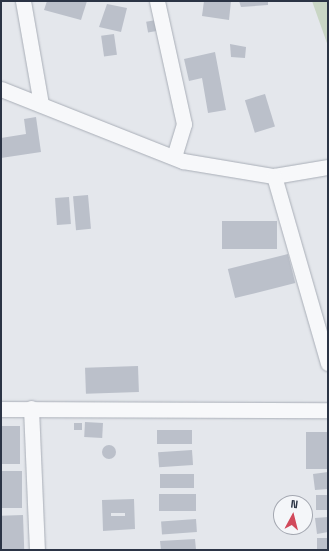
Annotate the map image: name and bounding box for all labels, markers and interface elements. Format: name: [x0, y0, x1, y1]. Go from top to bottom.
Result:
north arrow: [273, 495, 313, 535]
text: N: [290, 497, 299, 511]

